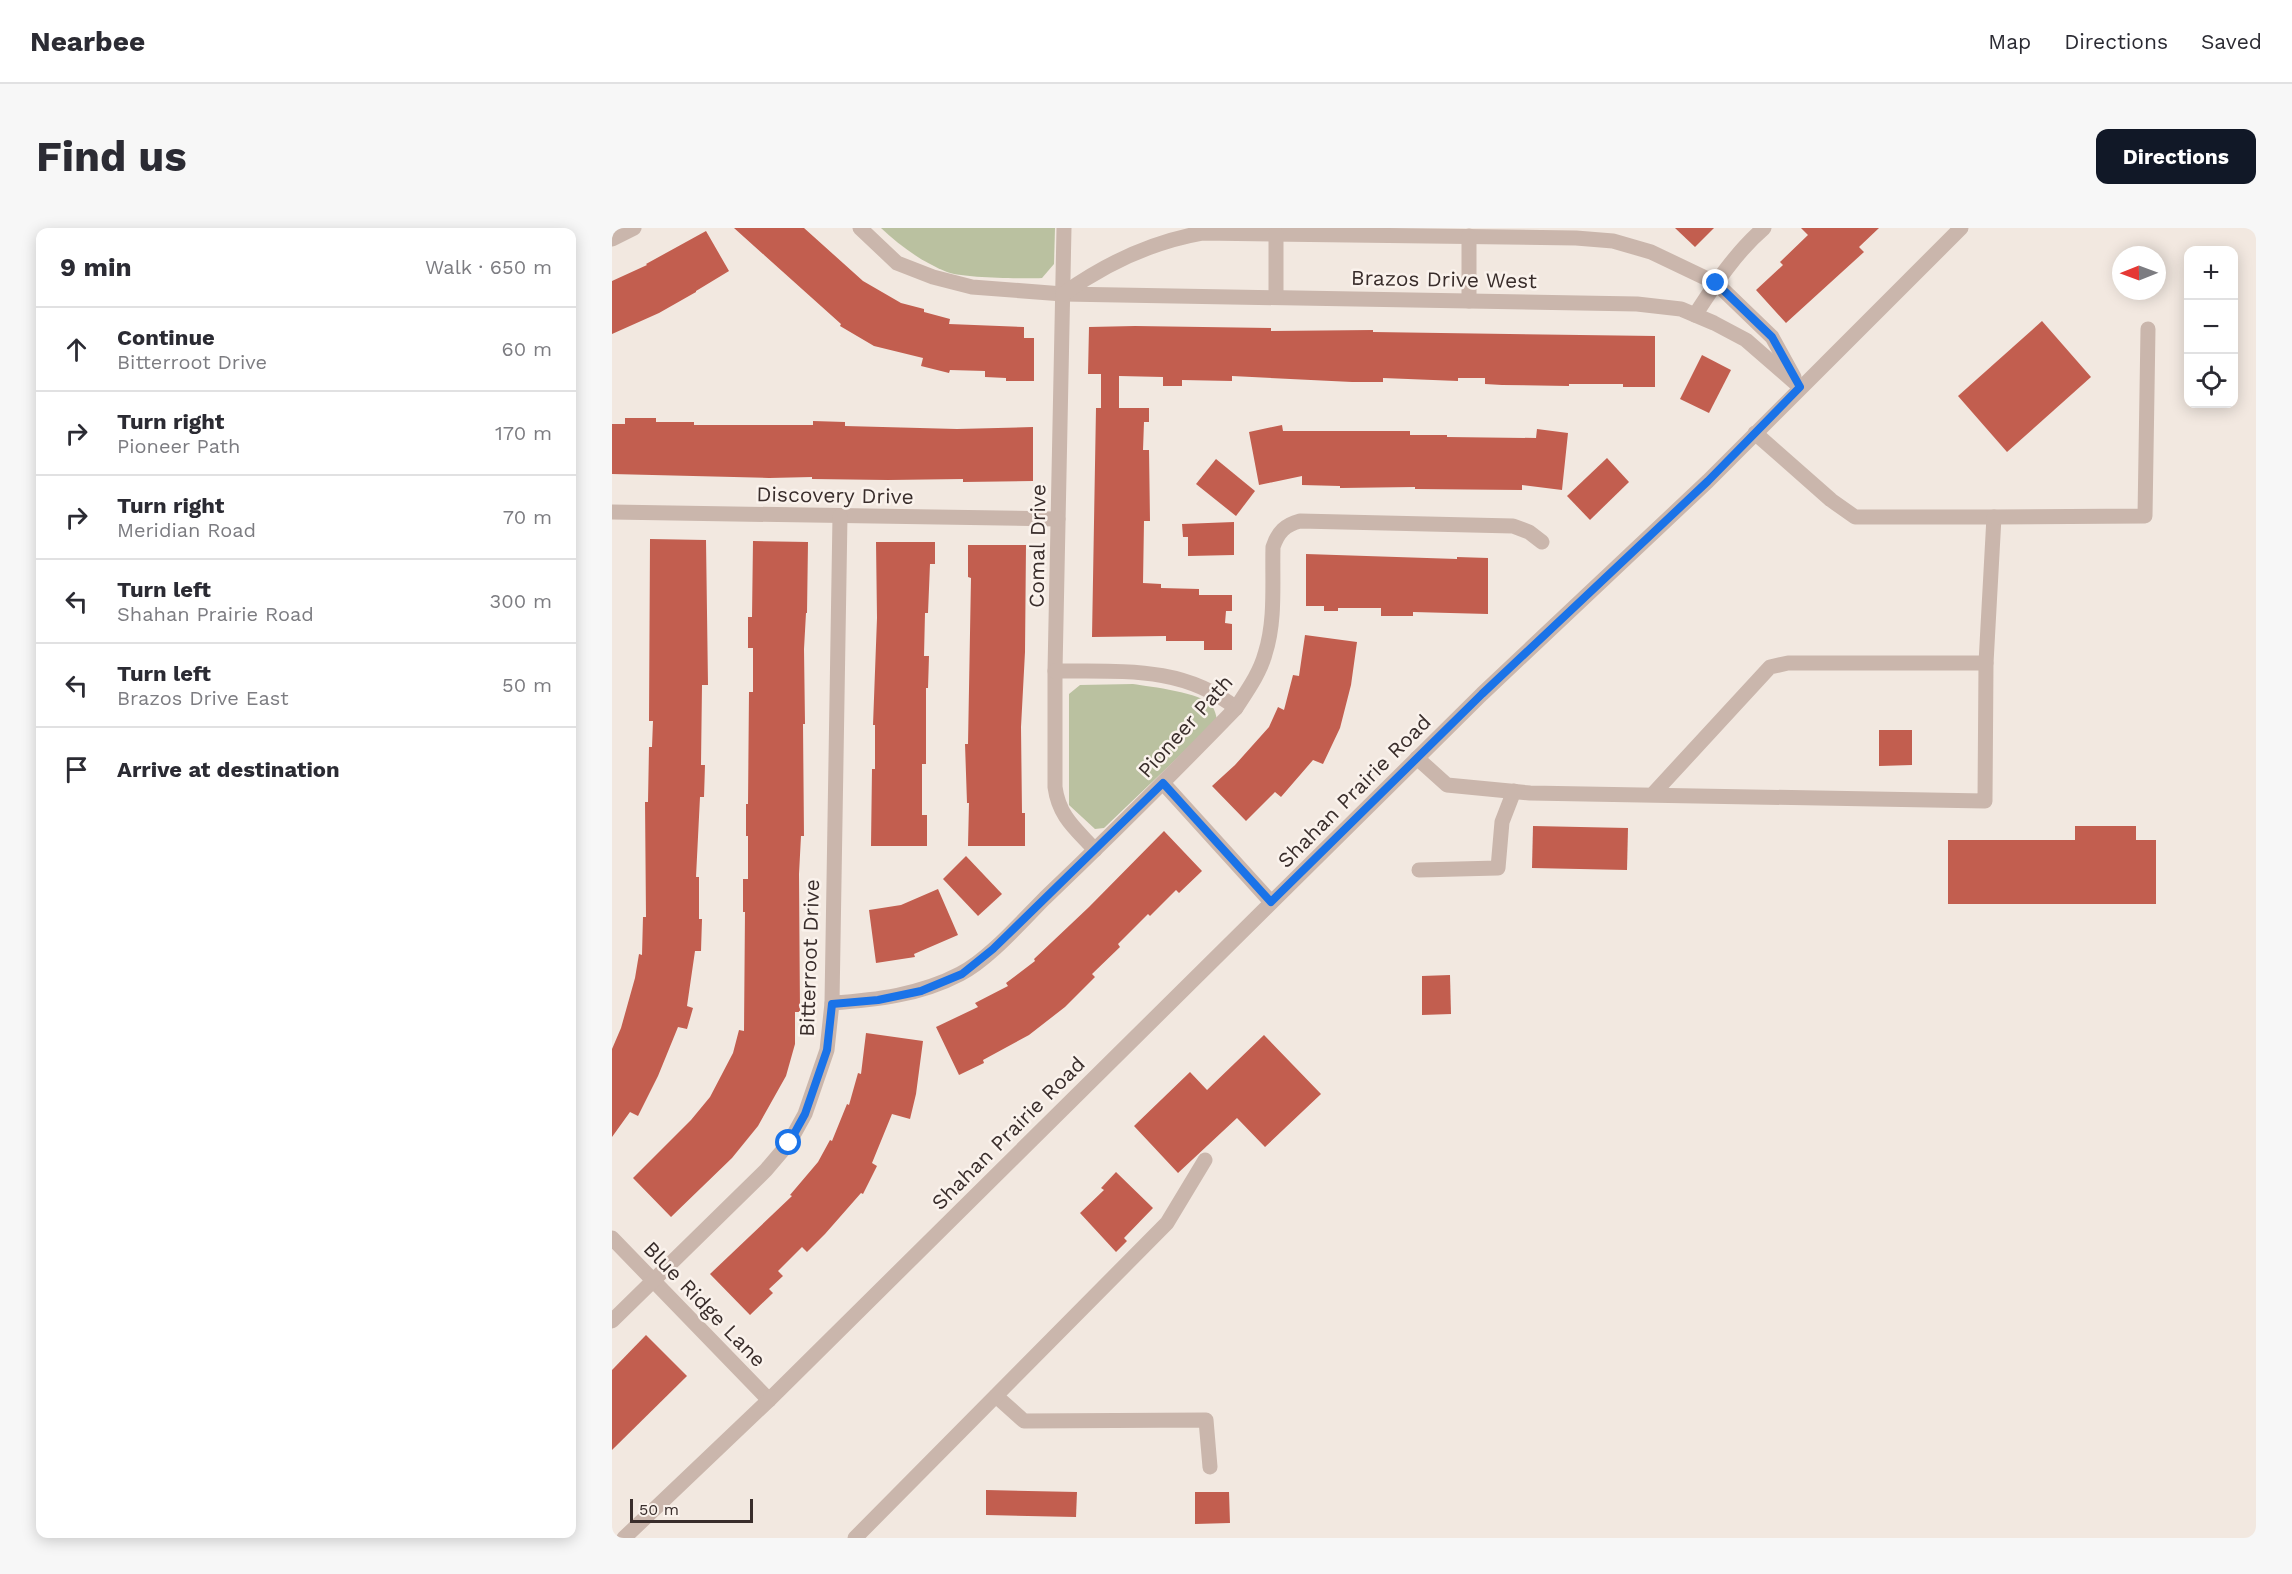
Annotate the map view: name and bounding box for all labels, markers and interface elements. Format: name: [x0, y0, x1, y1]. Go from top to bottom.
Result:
text: Nearbee: [30, 25, 145, 58]
text: Map: [1988, 29, 2031, 54]
text: Directions: [2064, 29, 2168, 54]
text: Saved: [2201, 29, 2262, 54]
button: Directions: [2096, 129, 2256, 184]
text: Find us: [36, 132, 187, 181]
north arrow: [2112, 246, 2166, 300]
map controls: [2184, 246, 2238, 408]
button: +: [2184, 246, 2238, 300]
text: 9 min: [60, 252, 132, 282]
text: Walk · 650 m: [425, 255, 552, 279]
street label: Brazos Drive West: [1351, 265, 1537, 293]
route end: [1702, 269, 1728, 295]
button: −: [2184, 300, 2238, 354]
text: Continue: [117, 325, 215, 350]
icon: ahead: [60, 333, 93, 366]
text: 60 m: [502, 337, 552, 361]
text: Bitterroot Drive: [117, 350, 267, 374]
button: locate: [2184, 354, 2238, 408]
text: Turn right: [117, 409, 224, 434]
icon: right: [60, 417, 93, 450]
text: 170 m: [495, 421, 552, 445]
text: Pioneer Path: [117, 434, 240, 458]
street label: Discovery Drive: [756, 481, 914, 509]
street label: Comal Drive: [1023, 484, 1051, 608]
text: Turn right: [117, 493, 224, 518]
icon: right: [60, 501, 93, 534]
text: 70 m: [503, 505, 552, 529]
text: Meridian Road: [117, 518, 256, 542]
text: Turn left: [117, 577, 211, 602]
icon: left: [60, 585, 93, 618]
text: 300 m: [490, 589, 552, 613]
text: Shahan Prairie Road: [117, 602, 314, 626]
text: Turn left: [117, 661, 211, 686]
icon: left: [60, 669, 93, 702]
street label: Pioneer Path: [1132, 669, 1238, 783]
text: 50 m: [502, 673, 552, 697]
text: Brazos Drive East: [117, 686, 289, 710]
street label: Shahan Prairie Road: [1272, 709, 1436, 873]
icon: arrive: [60, 753, 93, 786]
text: Arrive at destination: [117, 757, 340, 782]
street label: Bitterroot Drive: [794, 879, 824, 1037]
street label: Shahan Prairie Road: [926, 1051, 1090, 1215]
route start: [775, 1129, 801, 1155]
street label: Blue Ridge Lane: [639, 1236, 771, 1372]
scale bar: [630, 1496, 753, 1524]
text: 50 m: [639, 1500, 679, 1519]

